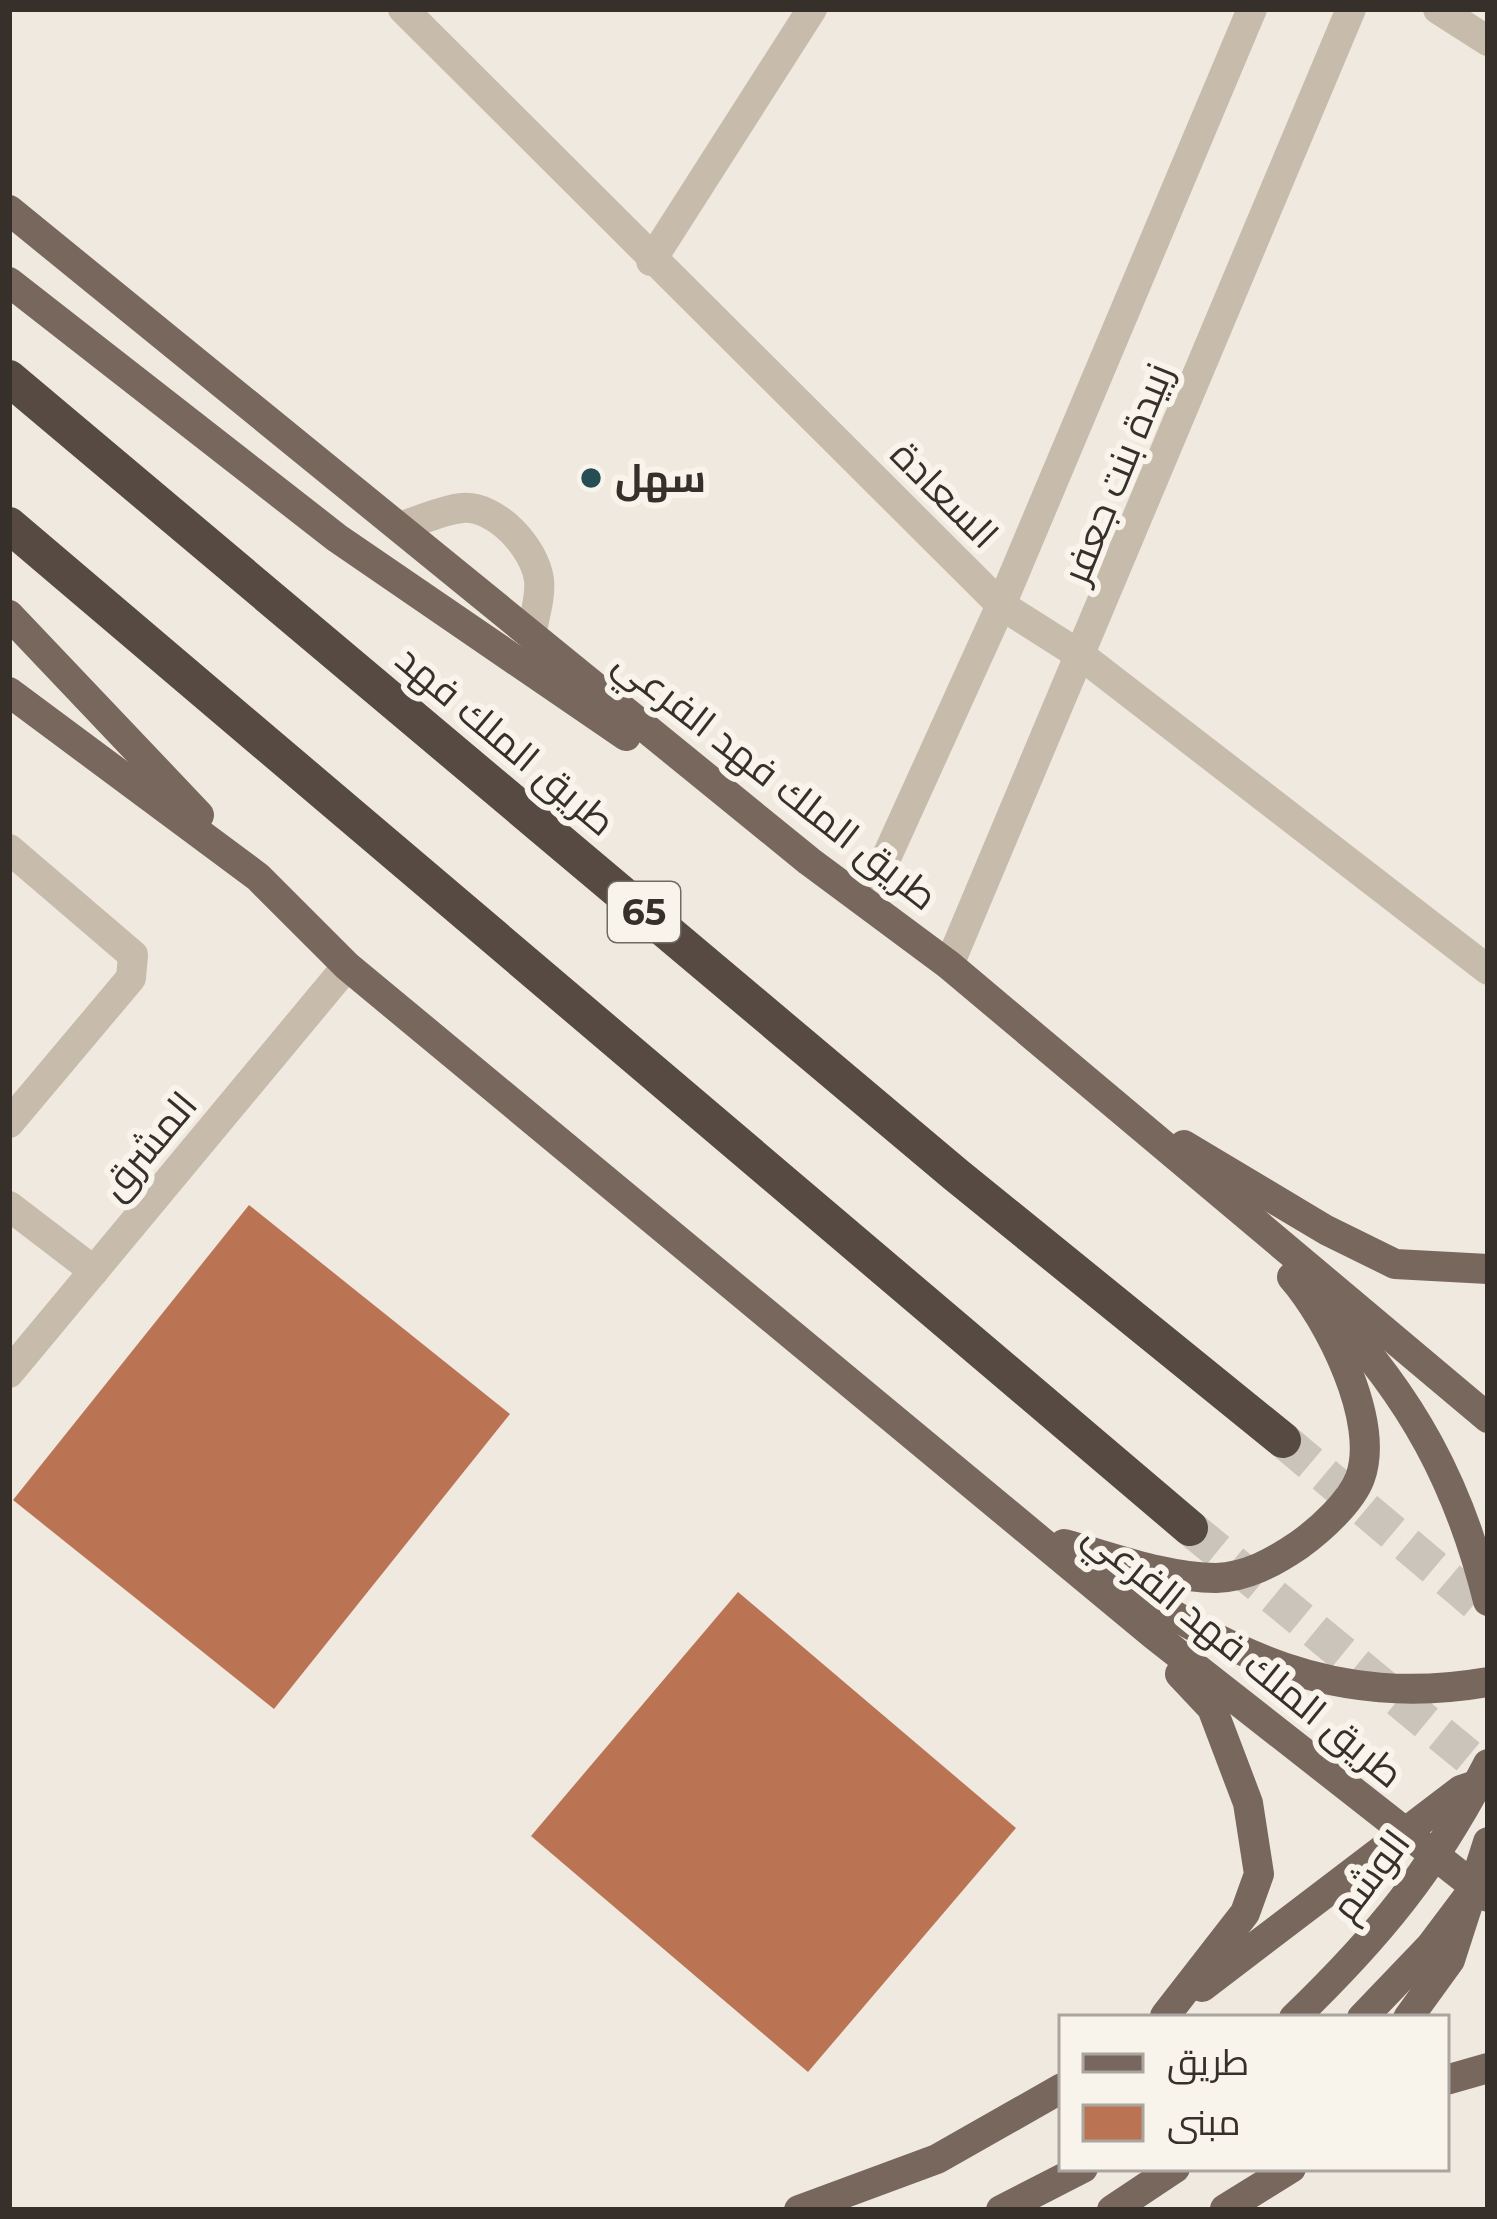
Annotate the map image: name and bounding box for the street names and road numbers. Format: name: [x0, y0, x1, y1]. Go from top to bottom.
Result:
street label: زبيدة بنت جعفر: [1050, 356, 1183, 592]
street label: السعادة: [881, 430, 1009, 558]
street label: طريق الملك فهد: [387, 634, 625, 846]
street label: طريق الملك فهد الفرعي: [601, 638, 947, 926]
road number: 65: [608, 882, 680, 942]
street label: المشرق: [89, 1081, 207, 1209]
street label: طريق الملك فهد الفرعي: [1070, 1510, 1413, 1803]
street label: الوشم: [1320, 1820, 1422, 1932]

